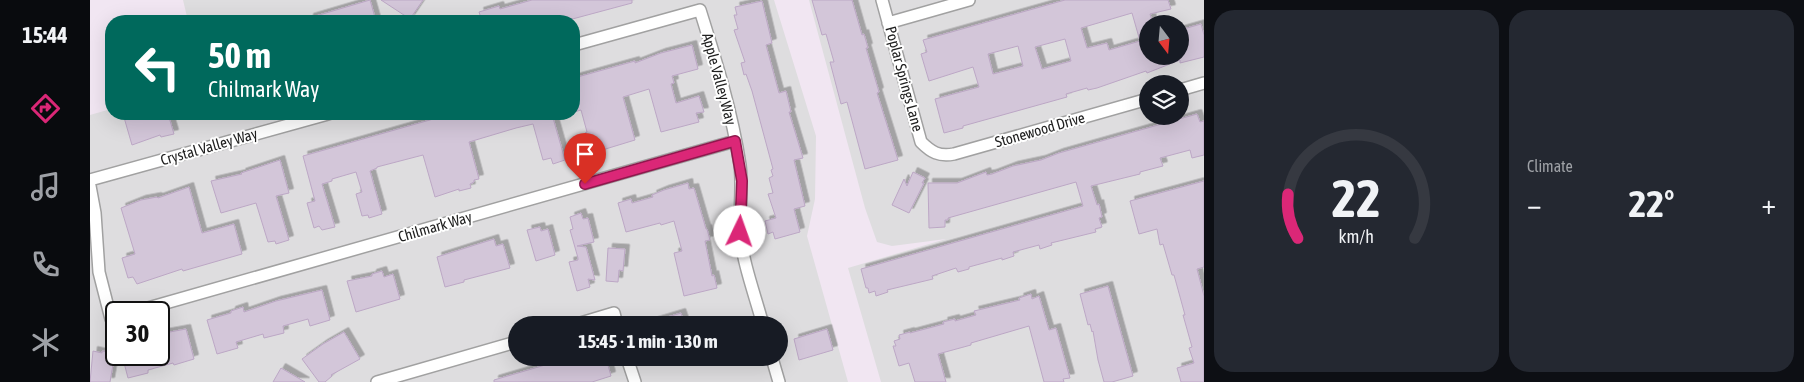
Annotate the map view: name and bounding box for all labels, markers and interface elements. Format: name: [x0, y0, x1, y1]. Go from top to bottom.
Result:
north arrow: [1139, 15, 1189, 65]
map controls: [1139, 15, 1189, 125]
text: 15:44: [22, 22, 68, 48]
street label: Poplar Springs Lane: [882, 24, 927, 133]
street label: Apple Valley Way: [699, 31, 740, 127]
icon: left: [125, 35, 190, 100]
text: 50 m: [208, 35, 271, 75]
button: layers: [1139, 75, 1189, 125]
text: Chilmark Way: [208, 76, 319, 102]
icon: directions: [28, 91, 63, 126]
street label: Stonewood Drive: [993, 109, 1087, 150]
street label: Crystal Valley Way: [158, 125, 259, 168]
pin: [564, 133, 606, 184]
icon: arrive: [571, 140, 599, 168]
text: Climate: [1527, 157, 1573, 175]
text: 22: [1332, 168, 1381, 228]
icon: music: [28, 169, 63, 204]
text: 22°: [1628, 182, 1675, 225]
text: −: [1527, 188, 1542, 220]
text: +: [1761, 188, 1776, 220]
position arrow: [713, 205, 765, 257]
street label: Chilmark Way: [396, 208, 474, 245]
text: km/h: [1339, 226, 1374, 247]
icon: phone: [28, 247, 63, 282]
speed limit sign: 30: [105, 301, 170, 366]
icon: climate: [28, 325, 63, 360]
text: 15:45 · 1 min · 130 m: [578, 330, 718, 352]

